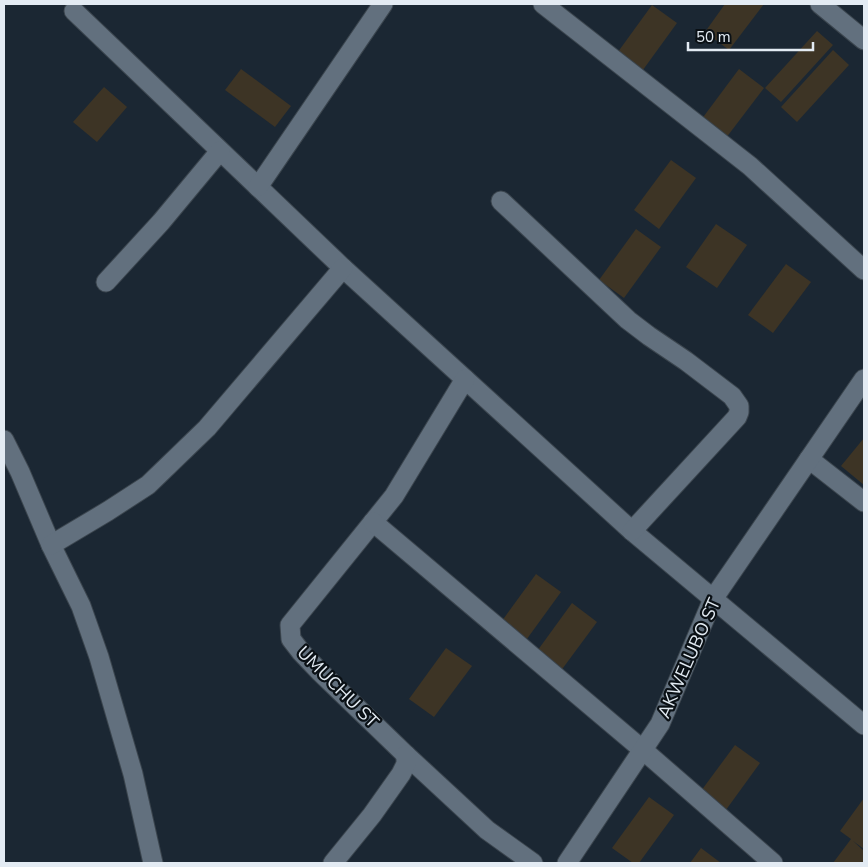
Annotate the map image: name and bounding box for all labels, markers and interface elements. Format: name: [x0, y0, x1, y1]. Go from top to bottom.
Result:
scale bar: [688, 20, 813, 52]
text: 50 m: [696, 27, 731, 47]
street label: AKWELUBO ST: [652, 594, 726, 722]
street label: UMUCHU ST: [292, 641, 384, 733]

